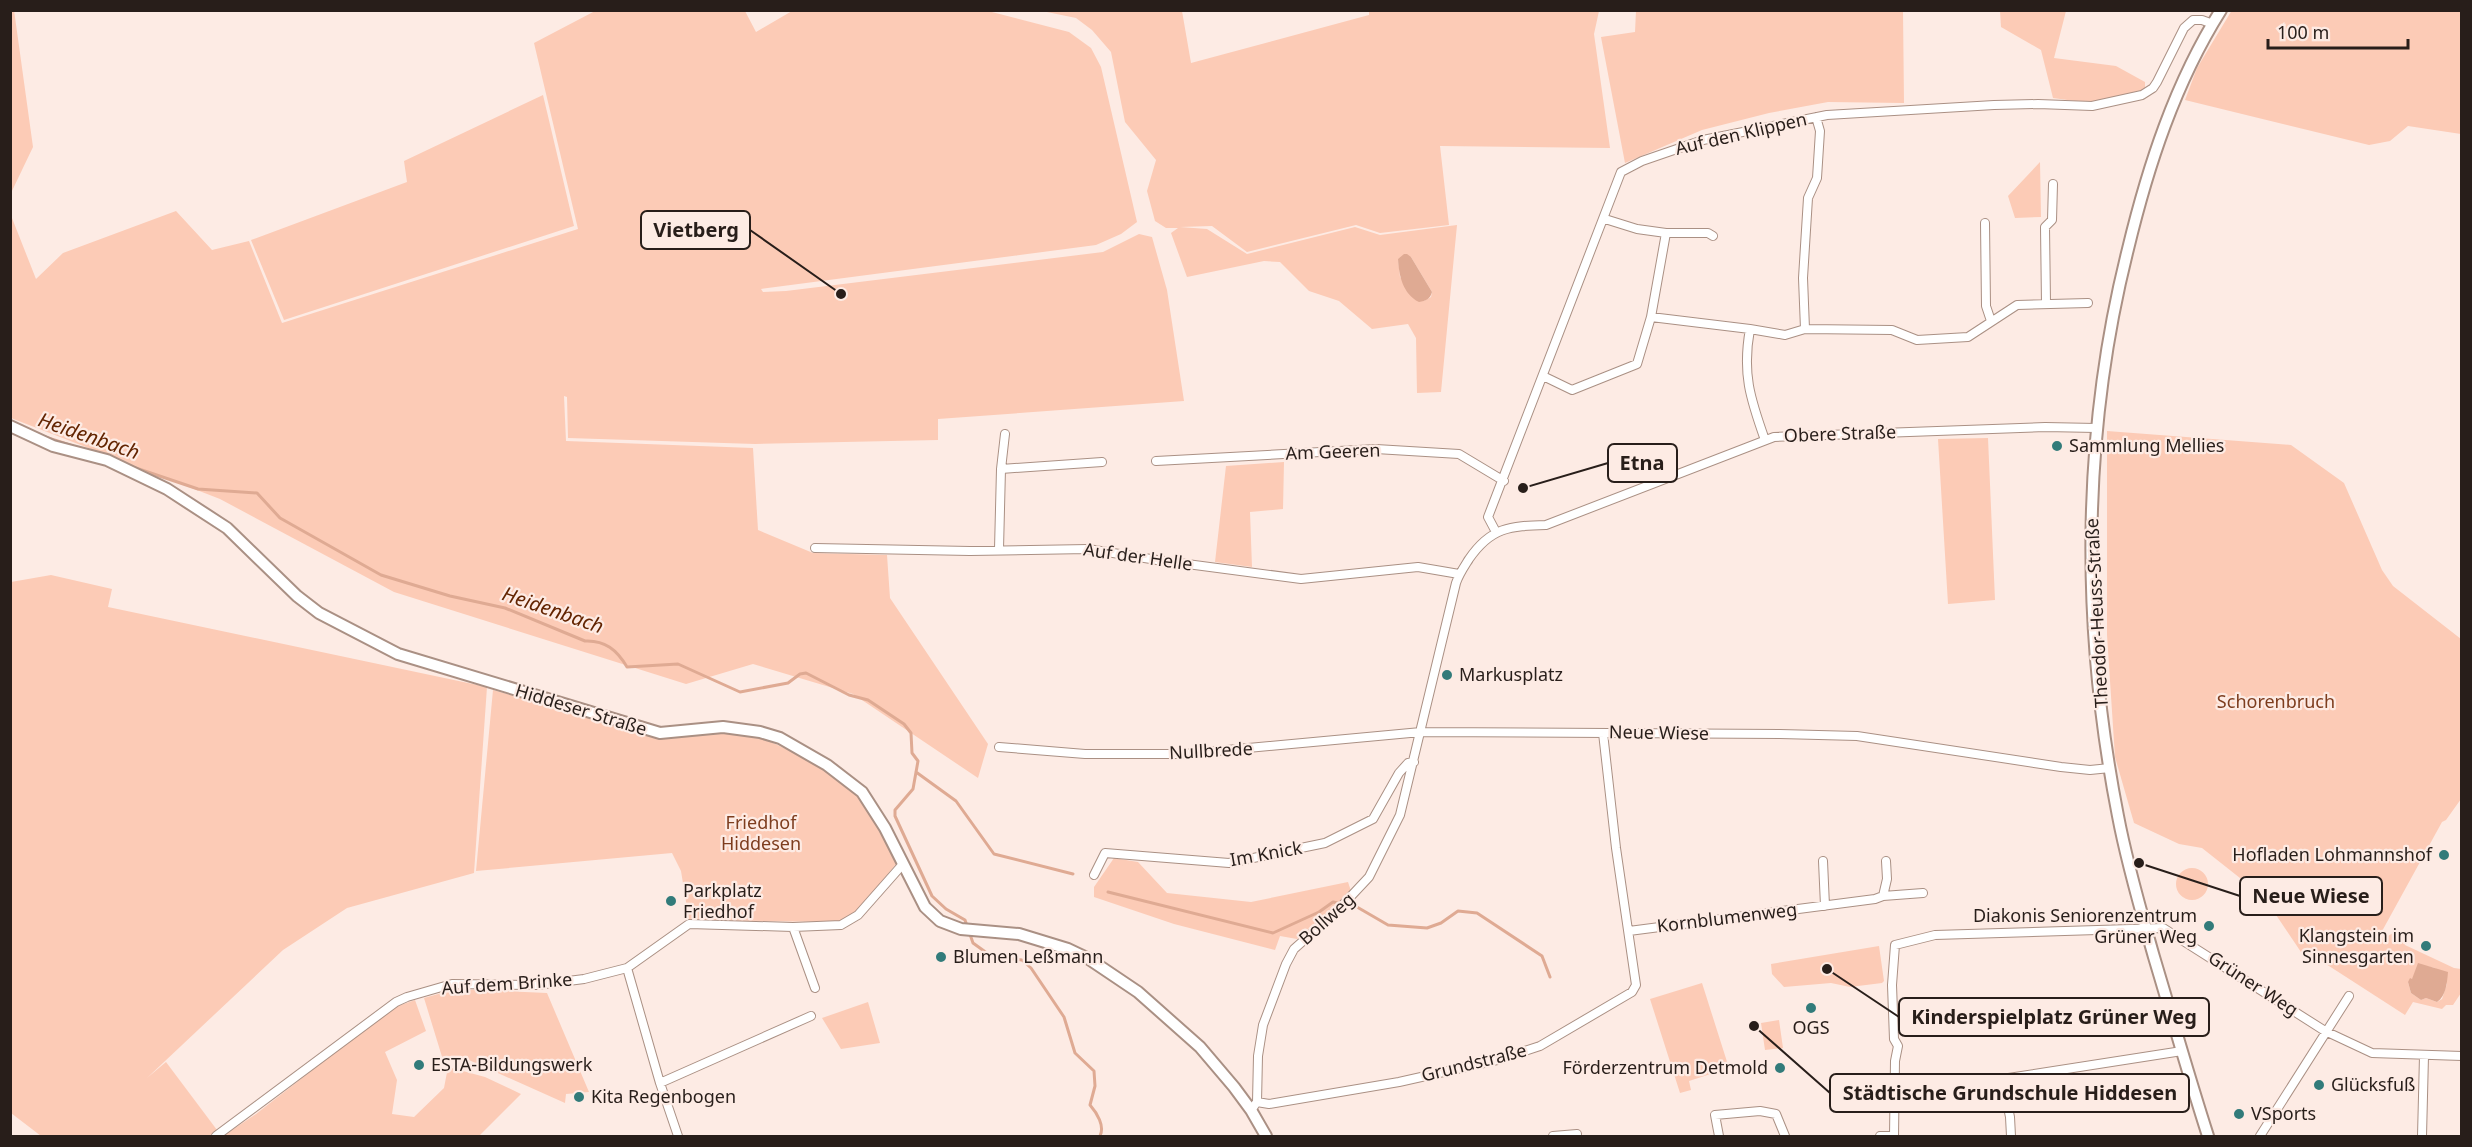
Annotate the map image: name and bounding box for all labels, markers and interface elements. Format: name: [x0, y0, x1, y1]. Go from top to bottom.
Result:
scale bar: [2268, 12, 2408, 50]
text: 100 m: [2277, 20, 2329, 44]
street label: Auf den Klippen: [1673, 106, 1809, 160]
callout: Vietberg: [641, 211, 750, 249]
text: Vietberg: [653, 216, 739, 243]
water label: Heidenbach: [35, 406, 143, 465]
street label: Obere Straße: [1783, 419, 1896, 447]
place label: Sammlung Mellies: [2069, 433, 2224, 457]
street label: Am Geeren: [1285, 437, 1381, 465]
marker: Sammlung Mellies: [2050, 439, 2064, 453]
callout: Etna: [1608, 444, 1677, 482]
text: Etna: [1620, 449, 1664, 476]
street label: Theodor-Heuss-Straße: [2079, 518, 2113, 709]
street label: Auf der Helle: [1082, 536, 1194, 576]
water label: Heidenbach: [499, 580, 607, 639]
place label: Markusplatz: [1459, 662, 1563, 686]
marker: Markusplatz: [1440, 668, 1454, 682]
street label: Hiddeser Straße: [513, 678, 650, 740]
park label: Schorenbruch: [2217, 689, 2335, 713]
street label: Neue Wiese: [1609, 719, 1709, 745]
street label: Nullbrede: [1169, 736, 1253, 764]
park label: Friedhof Hiddesen: [721, 810, 801, 855]
street label: Im Knick: [1228, 835, 1304, 871]
place label: Hofladen Lohmannshof: [2232, 842, 2433, 866]
marker: Hofladen Lohmannshof: [2437, 848, 2451, 862]
callout: Neue Wiese: [2240, 877, 2382, 915]
place label: Parkplatz Friedhof: [683, 878, 762, 923]
text: Neue Wiese: [2252, 882, 2370, 909]
street label: Bollweg: [1293, 887, 1359, 950]
marker: Parkplatz Friedhof: [664, 894, 678, 908]
street label: Kornblumenweg: [1655, 897, 1798, 938]
place label: Diakonis Seniorenzentrum Grüner Weg: [1973, 903, 2197, 948]
marker: Diakonis Seniorenzentrum Grüner Weg: [2202, 919, 2216, 933]
place label: Klangstein im Sinnesgarten: [2299, 923, 2414, 968]
marker: Klangstein im Sinnesgarten: [2419, 939, 2433, 953]
place label: Blumen Leßmann: [953, 944, 1103, 968]
street label: Grüner Weg: [2204, 945, 2303, 1021]
marker: Blumen Leßmann: [934, 950, 948, 964]
street label: Auf dem Brinke: [441, 966, 573, 1000]
callout: Kinderspielplatz Grüner Weg: [1899, 998, 2209, 1036]
marker: OGS: [1804, 1001, 1818, 1015]
text: Kinderspielplatz Grüner Weg: [1911, 1003, 2197, 1030]
place label: OGS: [1792, 1015, 1830, 1039]
street label: Grundstraße: [1419, 1037, 1529, 1087]
place label: ESTA-Bildungswerk: [431, 1052, 593, 1076]
place label: Förderzentrum Detmold: [1563, 1055, 1768, 1079]
marker: ESTA-Bildungswerk: [412, 1058, 426, 1072]
marker: Förderzentrum Detmold: [1773, 1061, 1787, 1075]
place label: Glücksfuß: [2331, 1072, 2415, 1096]
callout: Städtische Grundschule Hiddesen: [1830, 1074, 2189, 1112]
marker: Glücksfuß: [2312, 1078, 2326, 1092]
text: Städtische Grundschule Hiddesen: [1843, 1079, 2177, 1106]
place label: Kita Regenbogen: [591, 1084, 736, 1108]
marker: Kita Regenbogen: [572, 1090, 586, 1104]
place label: VSports: [2251, 1101, 2316, 1125]
marker: VSports: [2232, 1107, 2246, 1121]

